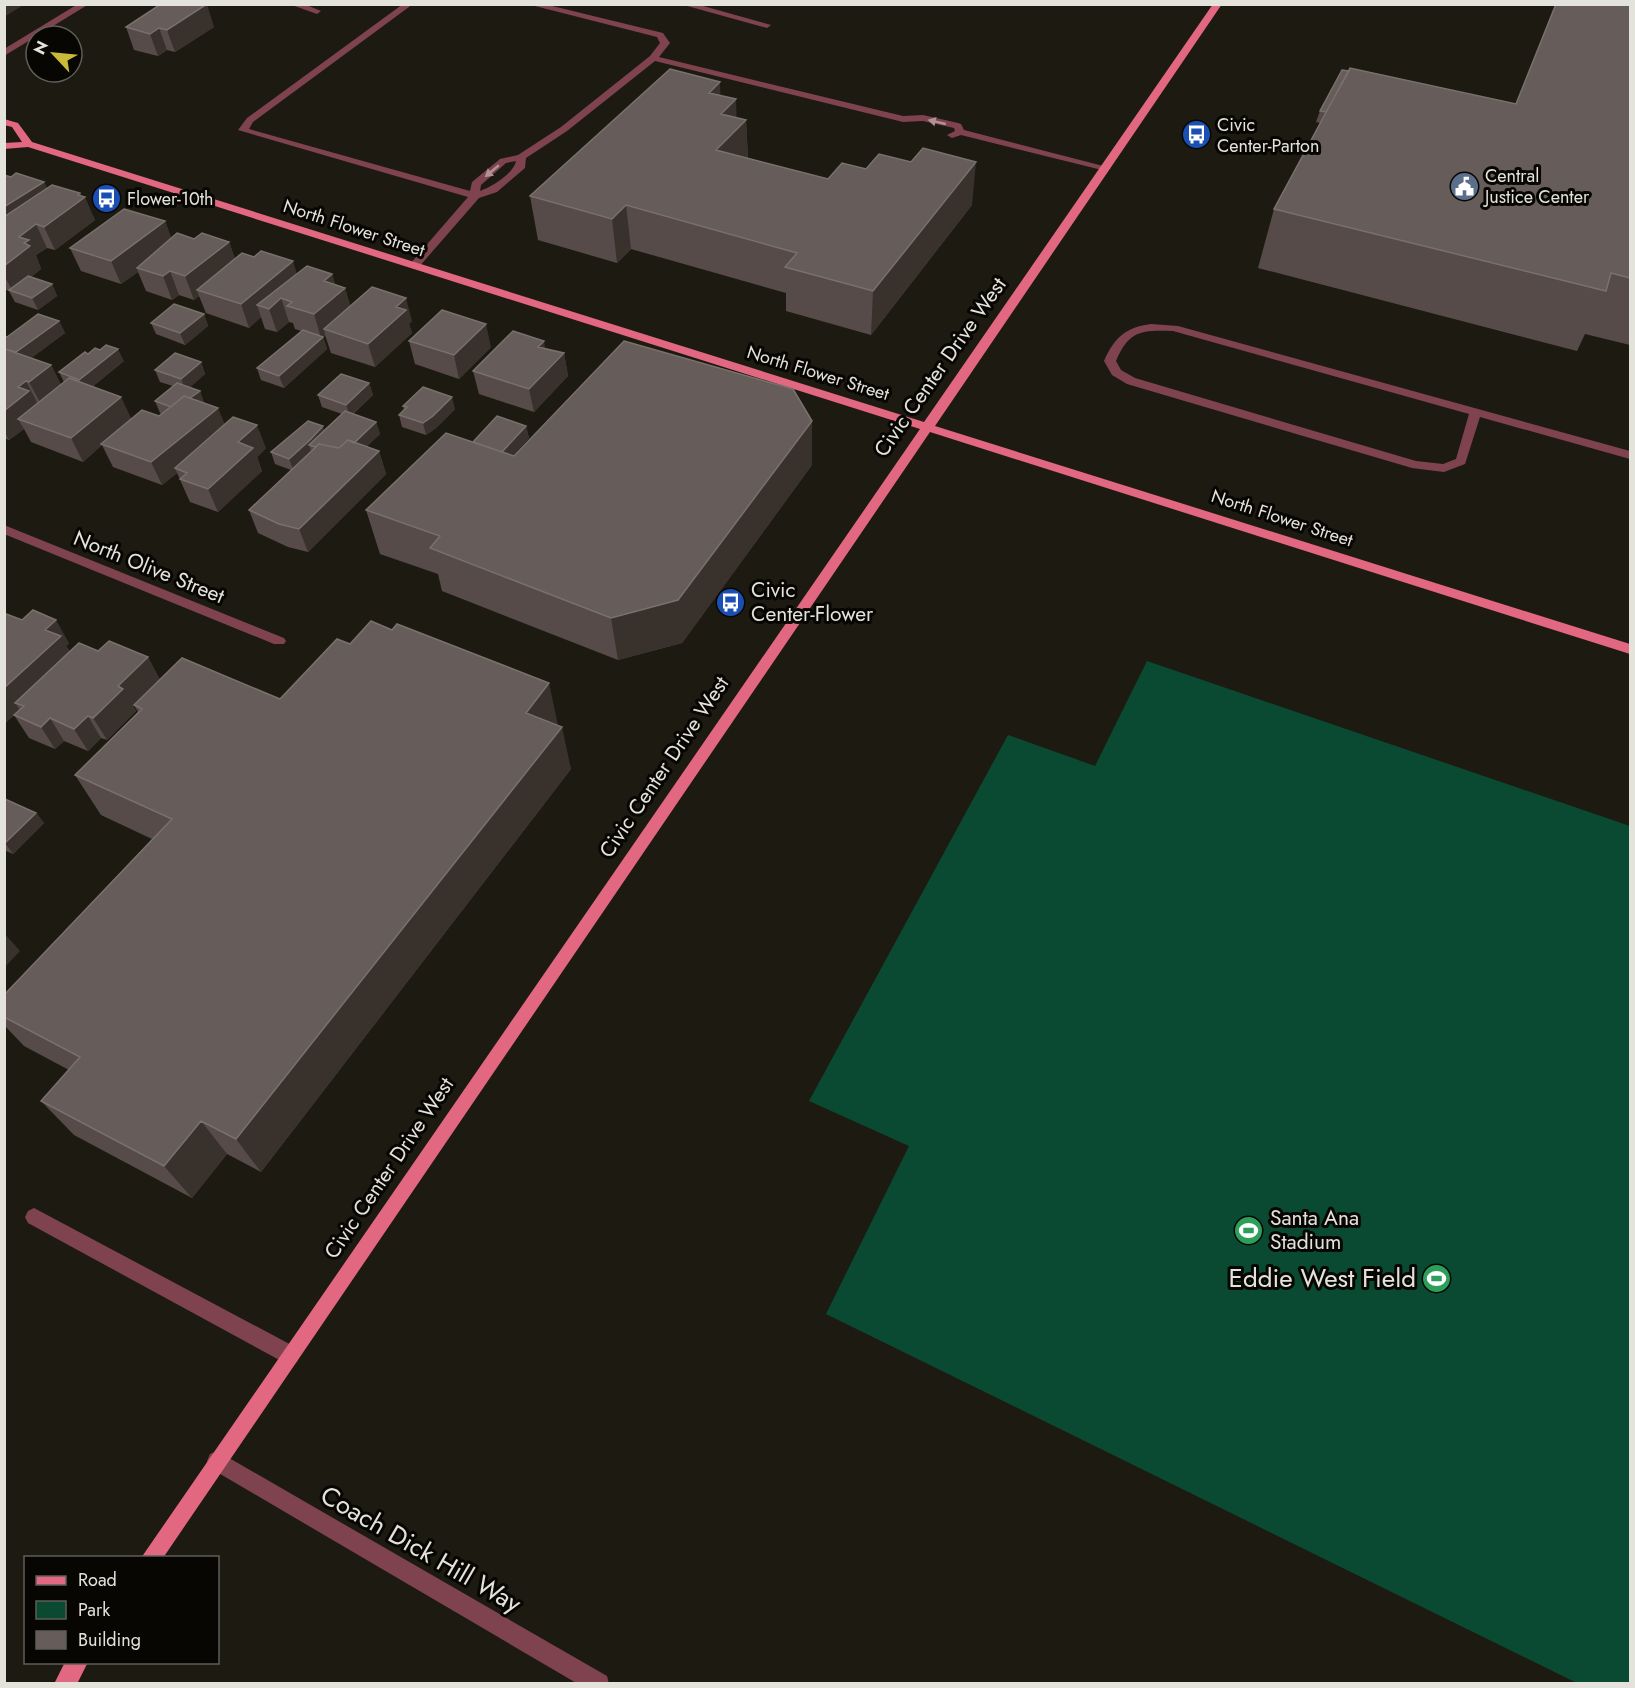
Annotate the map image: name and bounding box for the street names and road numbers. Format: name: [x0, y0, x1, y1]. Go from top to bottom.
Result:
street label: North Flower Street: [280, 193, 429, 263]
street label: Civic Center Drive West: [867, 271, 1013, 463]
street label: North Flower Street: [744, 339, 893, 407]
street label: North Flower Street: [1208, 483, 1357, 553]
street label: North Olive Street: [69, 523, 229, 611]
street label: Civic Center Drive West: [592, 670, 736, 864]
street label: Civic Center Drive West: [317, 1071, 461, 1265]
street label: Coach Dick Hill Way: [313, 1476, 529, 1622]

